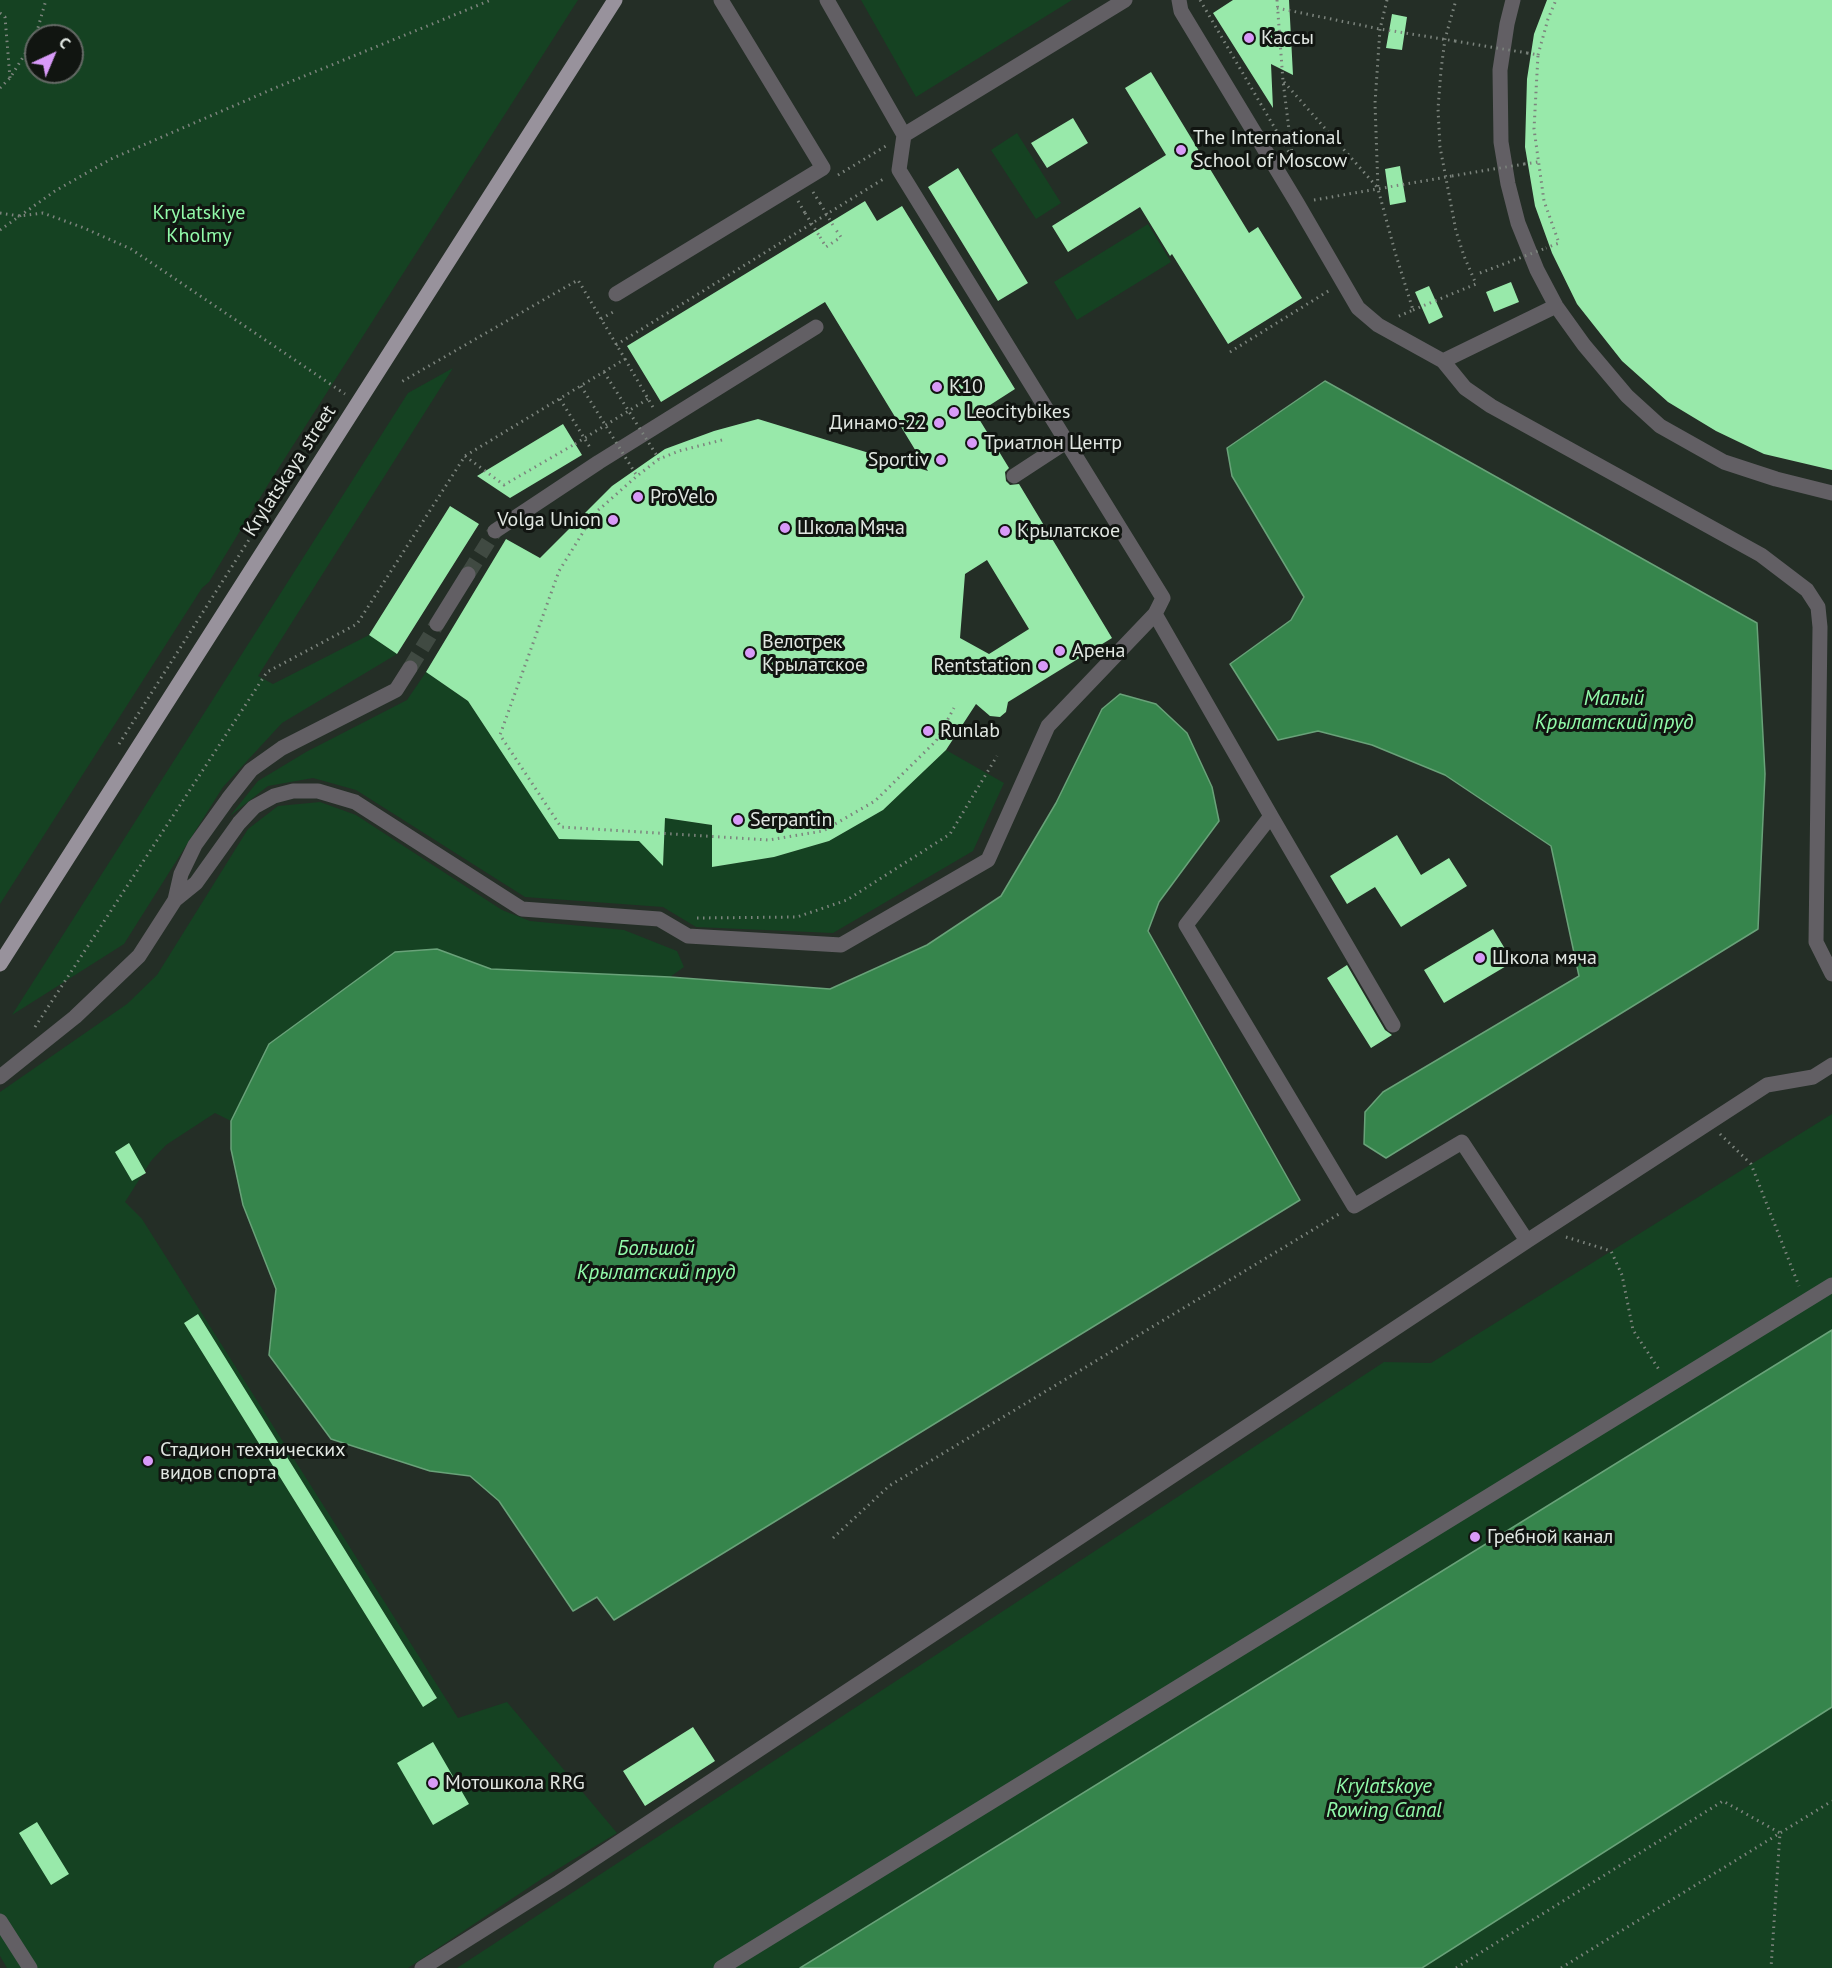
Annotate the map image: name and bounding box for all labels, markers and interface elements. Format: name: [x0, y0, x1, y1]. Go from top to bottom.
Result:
north arrow: [24, 24, 84, 84]
place label: Кассы: [1261, 26, 1314, 50]
marker: Кассы: [1242, 31, 1256, 45]
text: С: [55, 32, 75, 53]
place label: The International School of Moscow: [1193, 126, 1347, 173]
marker: The International School of Moscow: [1174, 143, 1188, 157]
park label: Krylatskiye Kholmy: [153, 201, 245, 248]
place label: K10: [949, 375, 983, 399]
marker: K10: [930, 380, 944, 394]
place label: Leocitybikes: [966, 400, 1070, 424]
street label: Krylatskaya street: [239, 401, 341, 541]
marker: Leocitybikes: [947, 405, 961, 419]
place label: Динамо-22: [829, 411, 927, 435]
marker: Динамо-22: [932, 416, 946, 430]
place label: Триатлон Центр: [984, 431, 1122, 455]
marker: Триатлон Центр: [965, 436, 979, 450]
place label: Sportiv: [868, 448, 929, 472]
marker: Sportiv: [934, 453, 948, 467]
place label: ProVelo: [650, 485, 715, 509]
marker: ProVelo: [631, 490, 645, 504]
place label: Volga Union: [497, 508, 601, 532]
marker: Volga Union: [606, 513, 620, 527]
place label: Школа Мяча: [797, 516, 905, 540]
place label: Крылатское: [1017, 519, 1120, 543]
marker: Школа Мяча: [778, 521, 792, 535]
marker: Крылатское: [998, 524, 1012, 538]
place label: Велотрек Крылатское: [762, 630, 865, 677]
place label: Арена: [1072, 639, 1125, 663]
marker: Арена: [1053, 644, 1067, 658]
marker: Велотрек Крылатское: [743, 646, 757, 660]
place label: Rentstation: [933, 654, 1031, 678]
marker: Rentstation: [1036, 659, 1050, 673]
water label: Малый Крылатский пруд: [1535, 686, 1693, 736]
place label: Runlab: [940, 719, 1000, 743]
marker: Runlab: [921, 724, 935, 738]
place label: Serpantin: [750, 808, 832, 832]
marker: Serpantin: [731, 813, 745, 827]
place label: Школа мяча: [1492, 946, 1597, 970]
marker: Школа мяча: [1473, 951, 1487, 965]
water label: Большой Крылатский пруд: [577, 1236, 735, 1286]
place label: Стадион технических видов спорта: [160, 1438, 346, 1485]
marker: Стадион технических видов спорта: [141, 1454, 155, 1468]
place label: Гребной канал: [1487, 1525, 1613, 1549]
marker: Гребной канал: [1468, 1530, 1482, 1544]
place label: Мотошкола RRG: [445, 1771, 585, 1795]
water label: Krylatskoye Rowing Canal: [1326, 1774, 1442, 1824]
marker: Мотошкола RRG: [426, 1776, 440, 1790]

